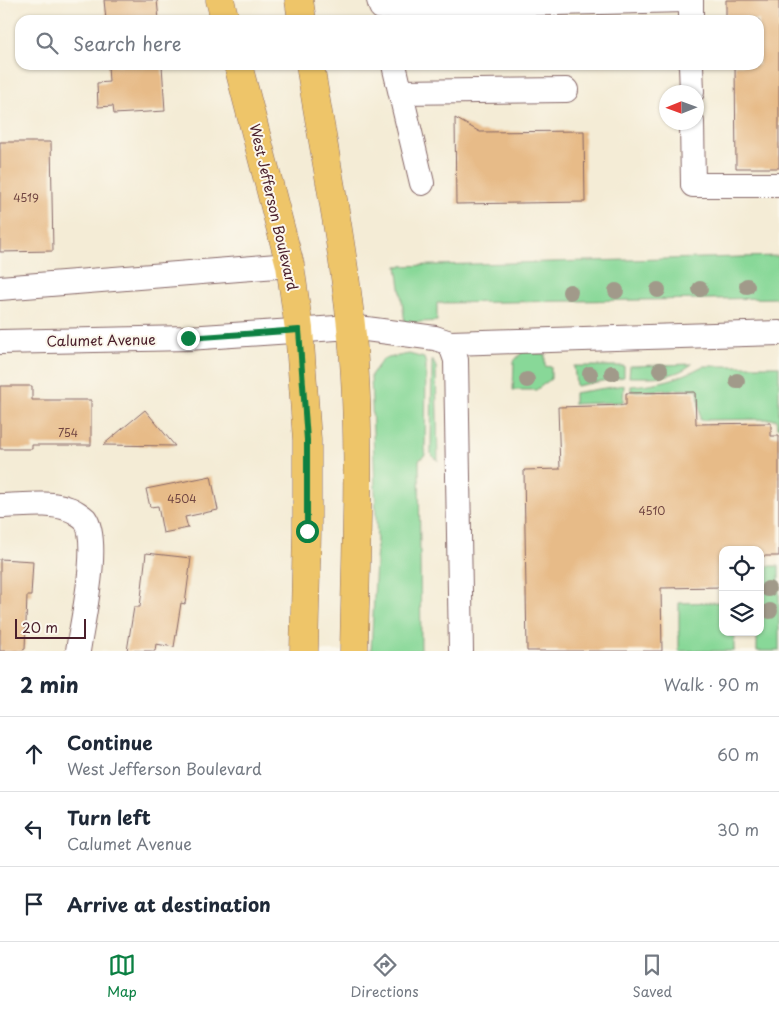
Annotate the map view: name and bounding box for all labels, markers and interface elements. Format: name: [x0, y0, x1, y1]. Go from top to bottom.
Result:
search box: [15, 15, 764, 70]
icon: search: [33, 29, 61, 57]
text: Search here: [73, 29, 182, 57]
north arrow: [659, 85, 704, 130]
street label: West Jefferson Boulevard: [245, 122, 303, 293]
house number: 4519: [13, 189, 39, 206]
route end: [177, 327, 200, 350]
street label: Calumet Avenue: [46, 329, 156, 351]
house number: 754: [58, 424, 78, 441]
house number: 4504: [167, 490, 197, 507]
house number: 4510: [639, 502, 665, 519]
route start: [296, 520, 319, 543]
map controls: [719, 546, 764, 636]
button: locate: [719, 546, 764, 591]
button: layers: [719, 591, 764, 636]
scale bar: [15, 616, 86, 639]
text: 20 m: [22, 617, 58, 638]
text: 2 min: [20, 668, 79, 700]
text: Walk · 90 m: [664, 672, 759, 696]
text: Continue: [67, 728, 153, 756]
icon: ahead: [20, 740, 48, 768]
text: 60 m: [717, 742, 759, 766]
text: West Jefferson Boulevard: [67, 756, 262, 780]
text: Turn left: [67, 803, 151, 831]
icon: left: [20, 815, 48, 843]
text: 30 m: [717, 817, 759, 841]
text: Calumet Avenue: [67, 831, 192, 855]
icon: arrive: [20, 890, 48, 918]
text: Arrive at destination: [67, 890, 271, 918]
tab: Map: [107, 951, 137, 1002]
tab: Directions: [351, 951, 419, 1002]
tab: Saved: [632, 951, 672, 1002]

